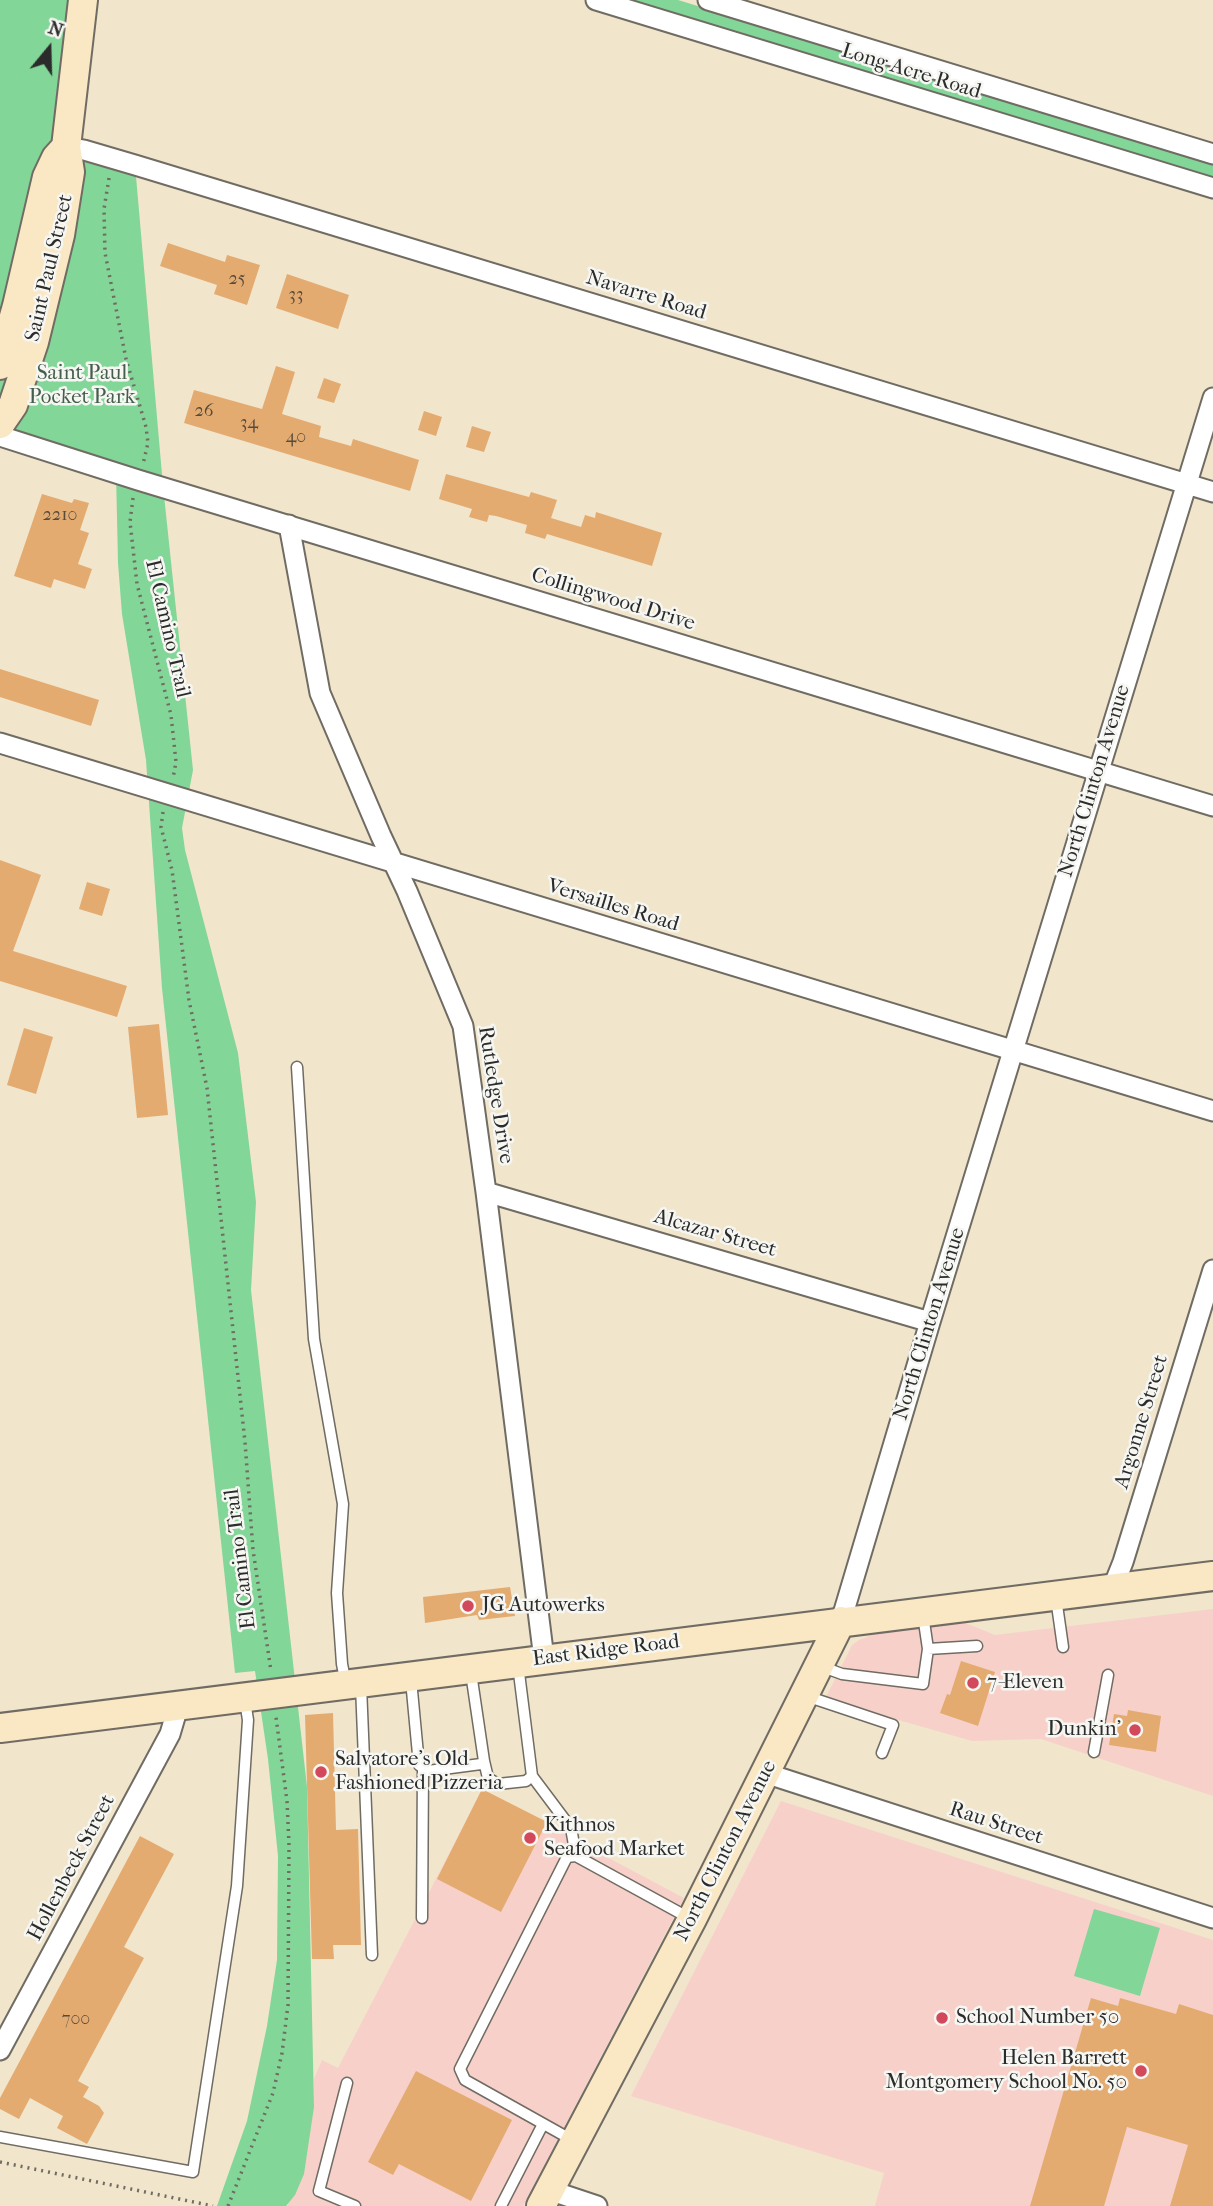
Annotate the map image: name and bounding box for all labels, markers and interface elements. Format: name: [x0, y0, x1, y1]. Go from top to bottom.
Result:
north arrow: [14, 14, 84, 84]
text: N: [45, 16, 66, 42]
street label: Long Acre Road: [838, 39, 984, 105]
street label: Saint Paul Street: [21, 192, 79, 344]
street label: Navarre Road: [583, 266, 709, 326]
house number: 25: [228, 269, 246, 291]
house number: 33: [289, 285, 303, 307]
park label: Saint Paul Pocket Park: [29, 361, 135, 411]
house number: 26: [194, 401, 214, 423]
house number: 34: [240, 413, 258, 435]
house number: 40: [286, 427, 306, 449]
house number: 2210: [43, 505, 77, 527]
street label: El Camino Trail: [139, 557, 195, 701]
street label: Collingwood Drive: [528, 563, 698, 637]
street label: North Clinton Avenue: [1054, 682, 1136, 880]
street label: Versailles Road: [544, 874, 682, 938]
street label: Rutledge Drive: [472, 1024, 518, 1166]
street label: Alcazar Street: [651, 1205, 779, 1263]
street label: North Clinton Avenue: [889, 1225, 971, 1423]
street label: Argonne Street: [1110, 1352, 1174, 1492]
street label: El Camino Trail: [220, 1487, 262, 1631]
place label: JG Autowerks: [482, 1593, 605, 1619]
marker: JG Autowerks: [460, 1598, 476, 1614]
street label: East Ridge Road: [531, 1629, 681, 1673]
place label: 7-Eleven: [987, 1670, 1064, 1696]
marker: 7-Eleven: [965, 1675, 981, 1691]
place label: Dunkin': [1047, 1717, 1121, 1743]
marker: Dunkin': [1127, 1722, 1143, 1738]
place label: Salvatore's Old Fashioned Pizzeria: [335, 1747, 503, 1797]
street label: North Clinton Avenue: [669, 1756, 783, 1946]
marker: Salvatore's Old Fashioned Pizzeria: [313, 1764, 329, 1780]
street label: Hollenbeck Street: [23, 1791, 121, 1945]
street label: Rau Street: [946, 1797, 1046, 1851]
place label: Kithnos Seafood Market: [544, 1813, 685, 1863]
marker: Kithnos Seafood Market: [522, 1830, 538, 1846]
place label: School Number 50: [956, 2005, 1119, 2031]
house number: 700: [62, 2009, 90, 2031]
marker: School Number 50: [934, 2010, 950, 2026]
place label: Helen Barrett Montgomery School No. 50: [885, 2046, 1127, 2096]
marker: Helen Barrett Montgomery School No. 50: [1133, 2063, 1149, 2079]

